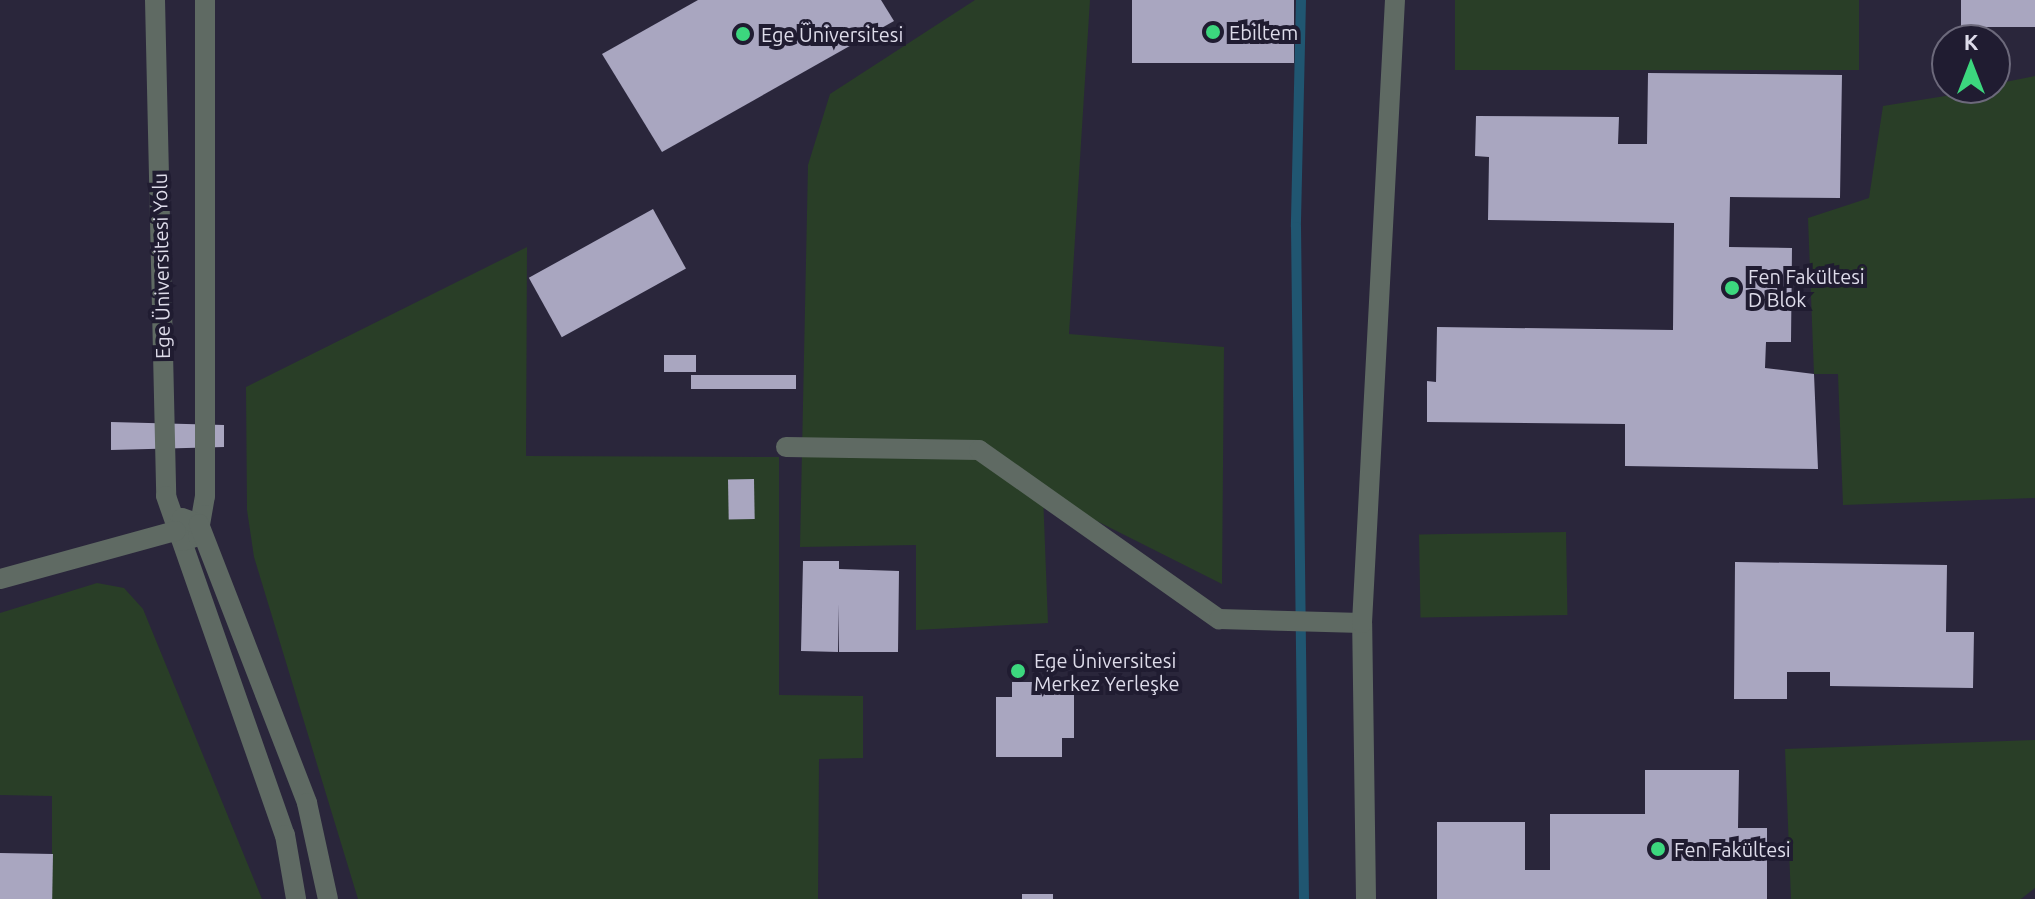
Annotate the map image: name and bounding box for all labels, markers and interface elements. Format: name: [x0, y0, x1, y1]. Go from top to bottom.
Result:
place label: Ebiltem: [1229, 20, 1298, 44]
place label: Ege Üniversitesi: [761, 22, 903, 46]
marker: Ege Üniversitesi: [732, 23, 754, 45]
marker: Ebiltem: [1204, 23, 1222, 41]
north arrow: [1931, 24, 2011, 104]
text: K: [1964, 29, 1978, 54]
street label: Ege Üniversitesi Yolu: [147, 173, 175, 359]
place label: Fen Fakültesi D Blok: [1748, 264, 1865, 311]
marker: Fen Fakültesi D Blok: [1723, 279, 1741, 297]
place label: Ege Üniversitesi Merkez Yerleşke: [1034, 648, 1180, 695]
marker: Ege Üniversitesi Merkez Yerleşke: [1009, 662, 1027, 680]
place label: Fen Fakültesi: [1674, 837, 1791, 861]
marker: Fen Fakültesi: [1649, 840, 1667, 858]

